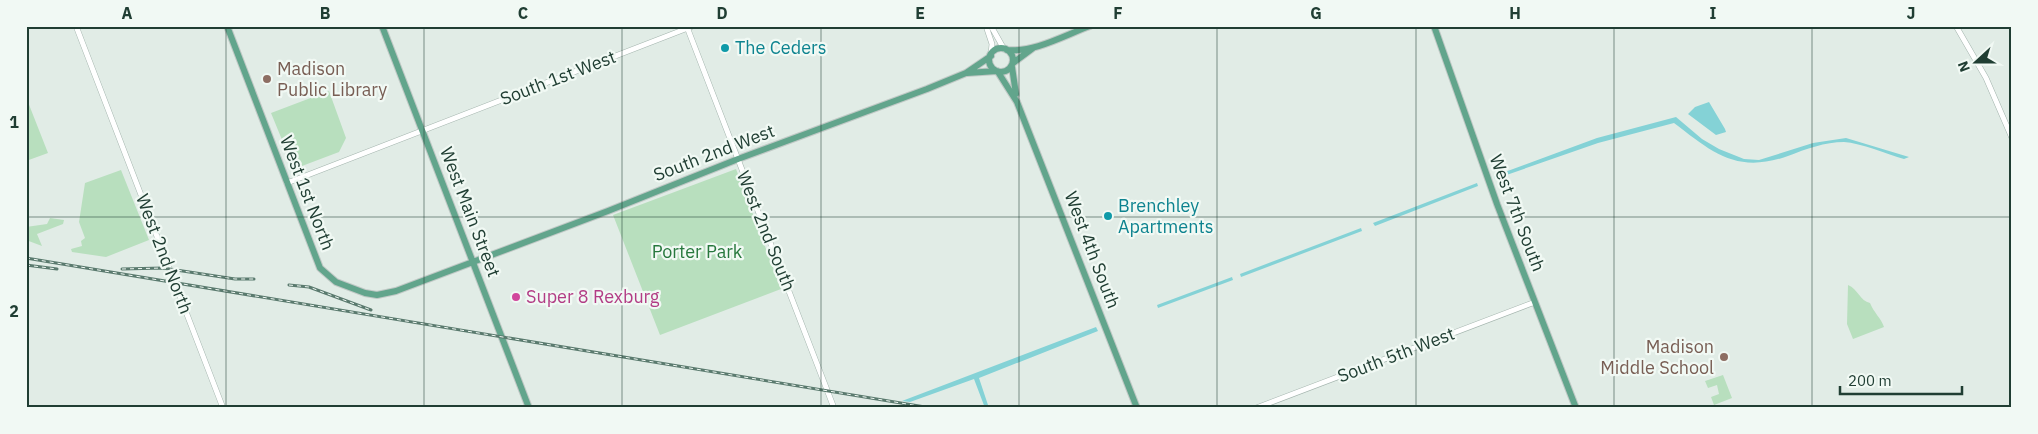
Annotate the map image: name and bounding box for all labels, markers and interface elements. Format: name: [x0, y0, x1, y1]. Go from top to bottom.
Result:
text: A: [122, 3, 133, 23]
text: B: [320, 3, 331, 23]
text: C: [518, 3, 528, 23]
text: D: [716, 3, 728, 23]
text: E: [915, 3, 925, 23]
text: F: [1113, 3, 1123, 23]
text: G: [1310, 3, 1322, 23]
text: H: [1509, 3, 1521, 23]
text: I: [1710, 3, 1717, 23]
text: J: [1907, 3, 1915, 23]
place label: The Ceders: [735, 36, 826, 59]
north arrow: [1950, 38, 2000, 88]
marker: The Ceders: [719, 42, 731, 54]
street label: South 1st West: [497, 45, 619, 110]
place label: Madison Public Library: [277, 57, 387, 101]
text: N: [1954, 59, 1974, 75]
marker: Madison Public Library: [261, 73, 273, 85]
text: 1: [9, 112, 19, 132]
street label: South 2nd West: [650, 119, 778, 186]
street label: West 1st North: [275, 132, 340, 253]
street label: West Main Street: [435, 144, 506, 280]
street label: West 7th South: [1485, 151, 1550, 275]
street label: West 2nd South: [732, 167, 801, 294]
street label: West 4th South: [1060, 188, 1125, 312]
street label: West 2nd North: [131, 191, 198, 317]
place label: Brenchley Apartments: [1118, 194, 1214, 238]
marker: Brenchley Apartments: [1102, 210, 1114, 222]
park label: Porter Park: [652, 240, 743, 263]
place label: Super 8 Rexburg: [526, 285, 660, 308]
marker: Super 8 Rexburg: [510, 291, 522, 303]
text: 2: [9, 301, 19, 321]
street label: South 5th West: [1334, 322, 1458, 387]
place label: Madison Middle School: [1600, 335, 1714, 379]
marker: Madison Middle School: [1718, 351, 1730, 363]
scale bar: [1840, 364, 1963, 396]
text: 200 m: [1848, 371, 1892, 390]

